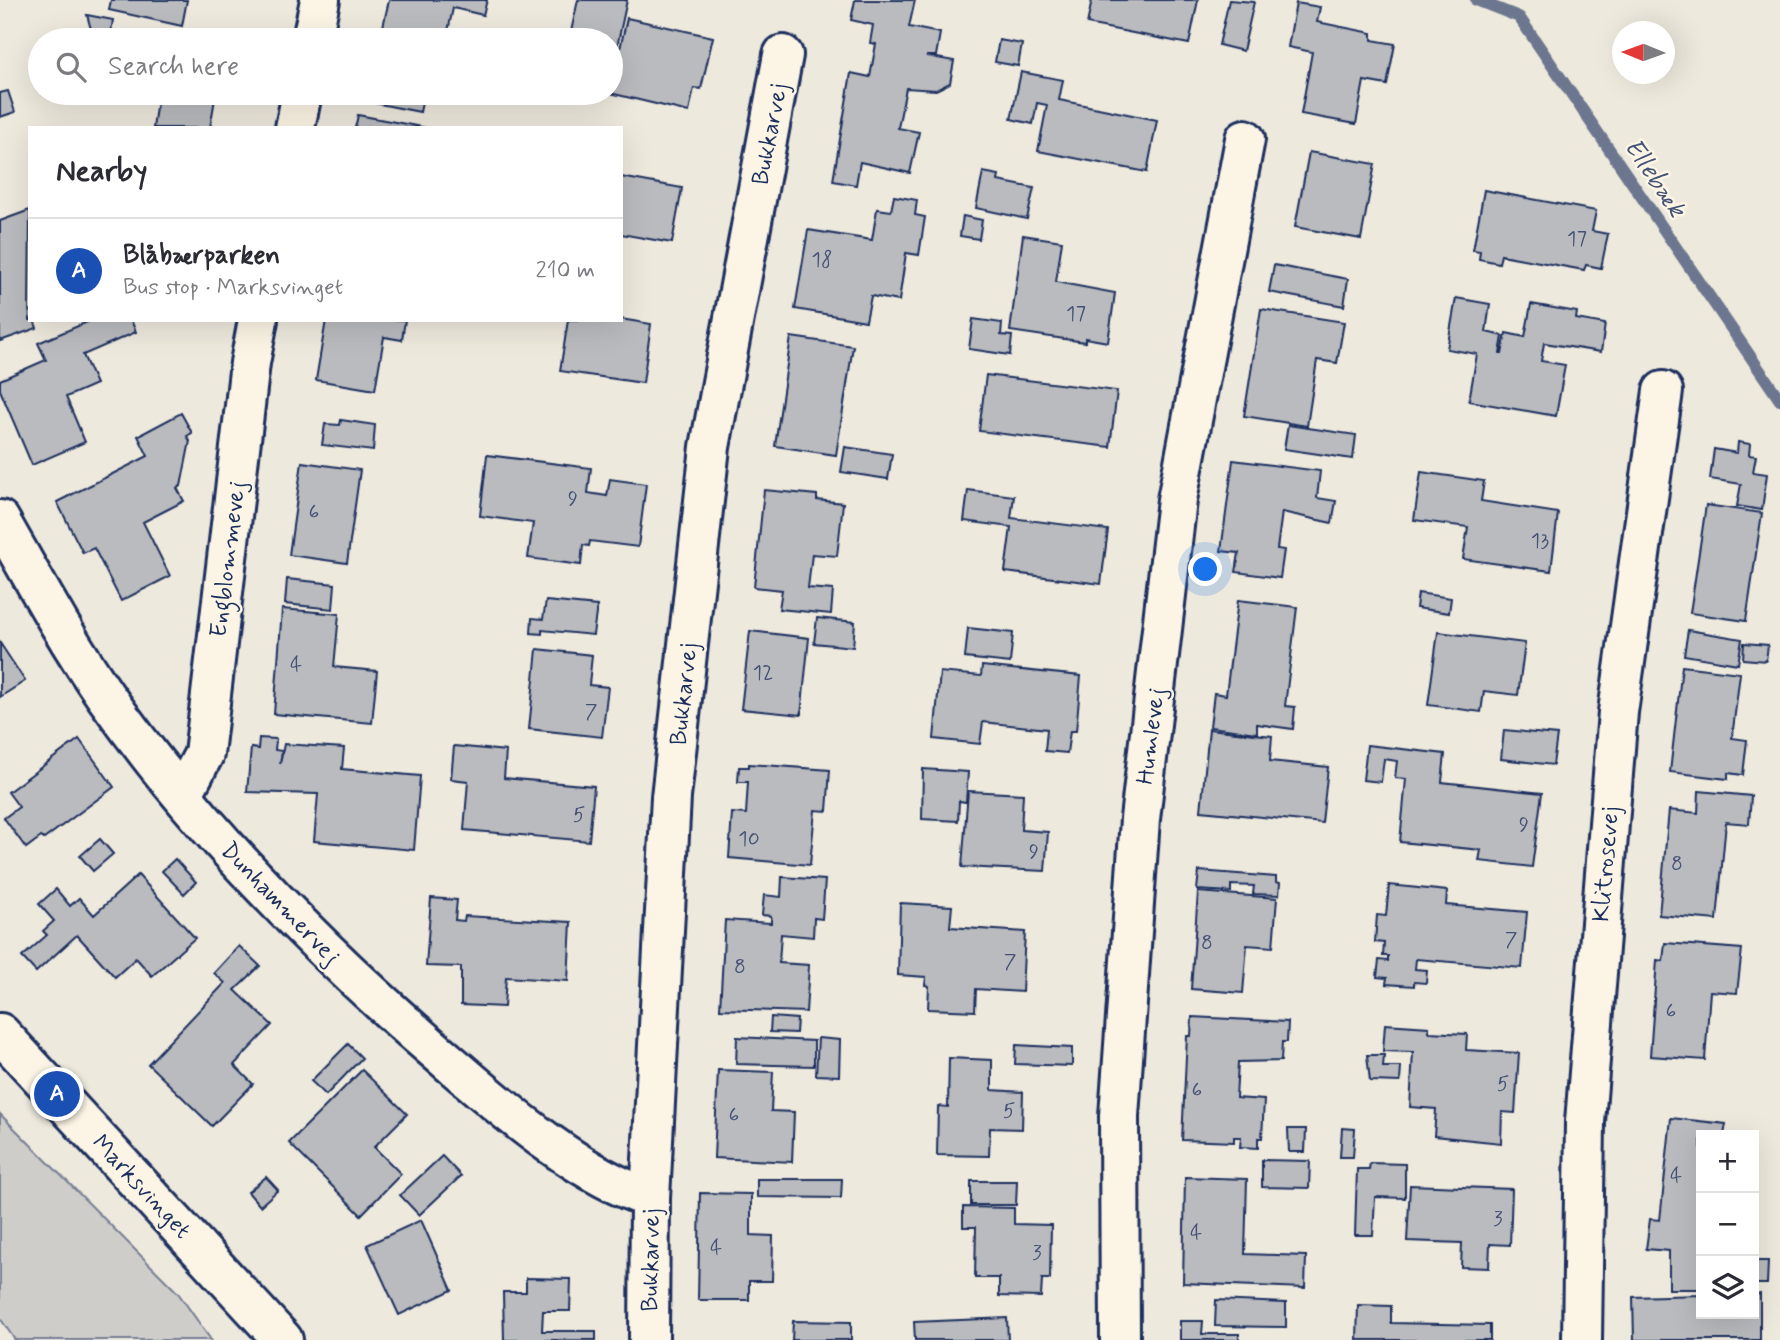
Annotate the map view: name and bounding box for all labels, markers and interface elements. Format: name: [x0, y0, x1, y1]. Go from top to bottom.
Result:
north arrow: [1612, 21, 1675, 84]
search box: [28, 28, 623, 105]
icon: search: [52, 48, 90, 86]
text: Search here: [108, 50, 239, 84]
street label: Bukkarvej: [745, 81, 796, 188]
water label: Ellebæk: [1616, 132, 1694, 226]
text: Nearby: [56, 152, 147, 191]
house number: 17: [1567, 225, 1587, 253]
text: Blåbærparken: [123, 239, 280, 273]
house number: 18: [812, 246, 832, 274]
text: A: [71, 256, 87, 286]
text: 210 m: [535, 256, 595, 286]
text: Bus stop · Marksvinget: [123, 273, 343, 303]
house number: 17: [1066, 300, 1086, 328]
street label: Engblommevej: [204, 479, 256, 639]
house number: 9: [568, 485, 578, 513]
house number: 6: [309, 498, 319, 526]
house number: 13: [1531, 527, 1549, 555]
your location: [1188, 552, 1222, 586]
street label: Bukkarvej: [664, 641, 705, 747]
house number: 4: [290, 651, 302, 679]
house number: 12: [753, 659, 773, 687]
street label: Humlevej: [1130, 686, 1173, 786]
house number: 7: [585, 698, 598, 726]
house number: 5: [573, 801, 585, 829]
street label: Klitrosevej: [1586, 805, 1627, 923]
house number: 9: [1519, 811, 1529, 839]
house number: 10: [738, 825, 760, 853]
street label: Dunhammervej: [213, 836, 347, 972]
house number: 9: [1029, 838, 1039, 866]
house number: 8: [1671, 850, 1683, 878]
house number: 7: [1505, 926, 1518, 954]
house number: 8: [1201, 929, 1213, 957]
house number: 7: [1004, 948, 1017, 976]
house number: 8: [734, 953, 746, 981]
house number: 6: [1666, 997, 1676, 1025]
pin: A: [34, 1068, 80, 1120]
house number: 5: [1497, 1070, 1509, 1098]
house number: 6: [1192, 1076, 1202, 1104]
house number: 5: [1003, 1097, 1015, 1125]
house number: 6: [729, 1101, 739, 1129]
street label: Marksvinget: [85, 1128, 197, 1246]
map controls: [1696, 1130, 1759, 1319]
button: +: [1696, 1130, 1759, 1193]
house number: 4: [1670, 1162, 1682, 1190]
button: −: [1696, 1193, 1759, 1256]
house number: 3: [1493, 1205, 1503, 1233]
street label: Bukkarvej: [635, 1208, 668, 1312]
house number: 4: [1190, 1219, 1202, 1247]
house number: 4: [710, 1234, 722, 1262]
house number: 3: [1032, 1239, 1042, 1267]
button: layers: [1696, 1256, 1759, 1319]

